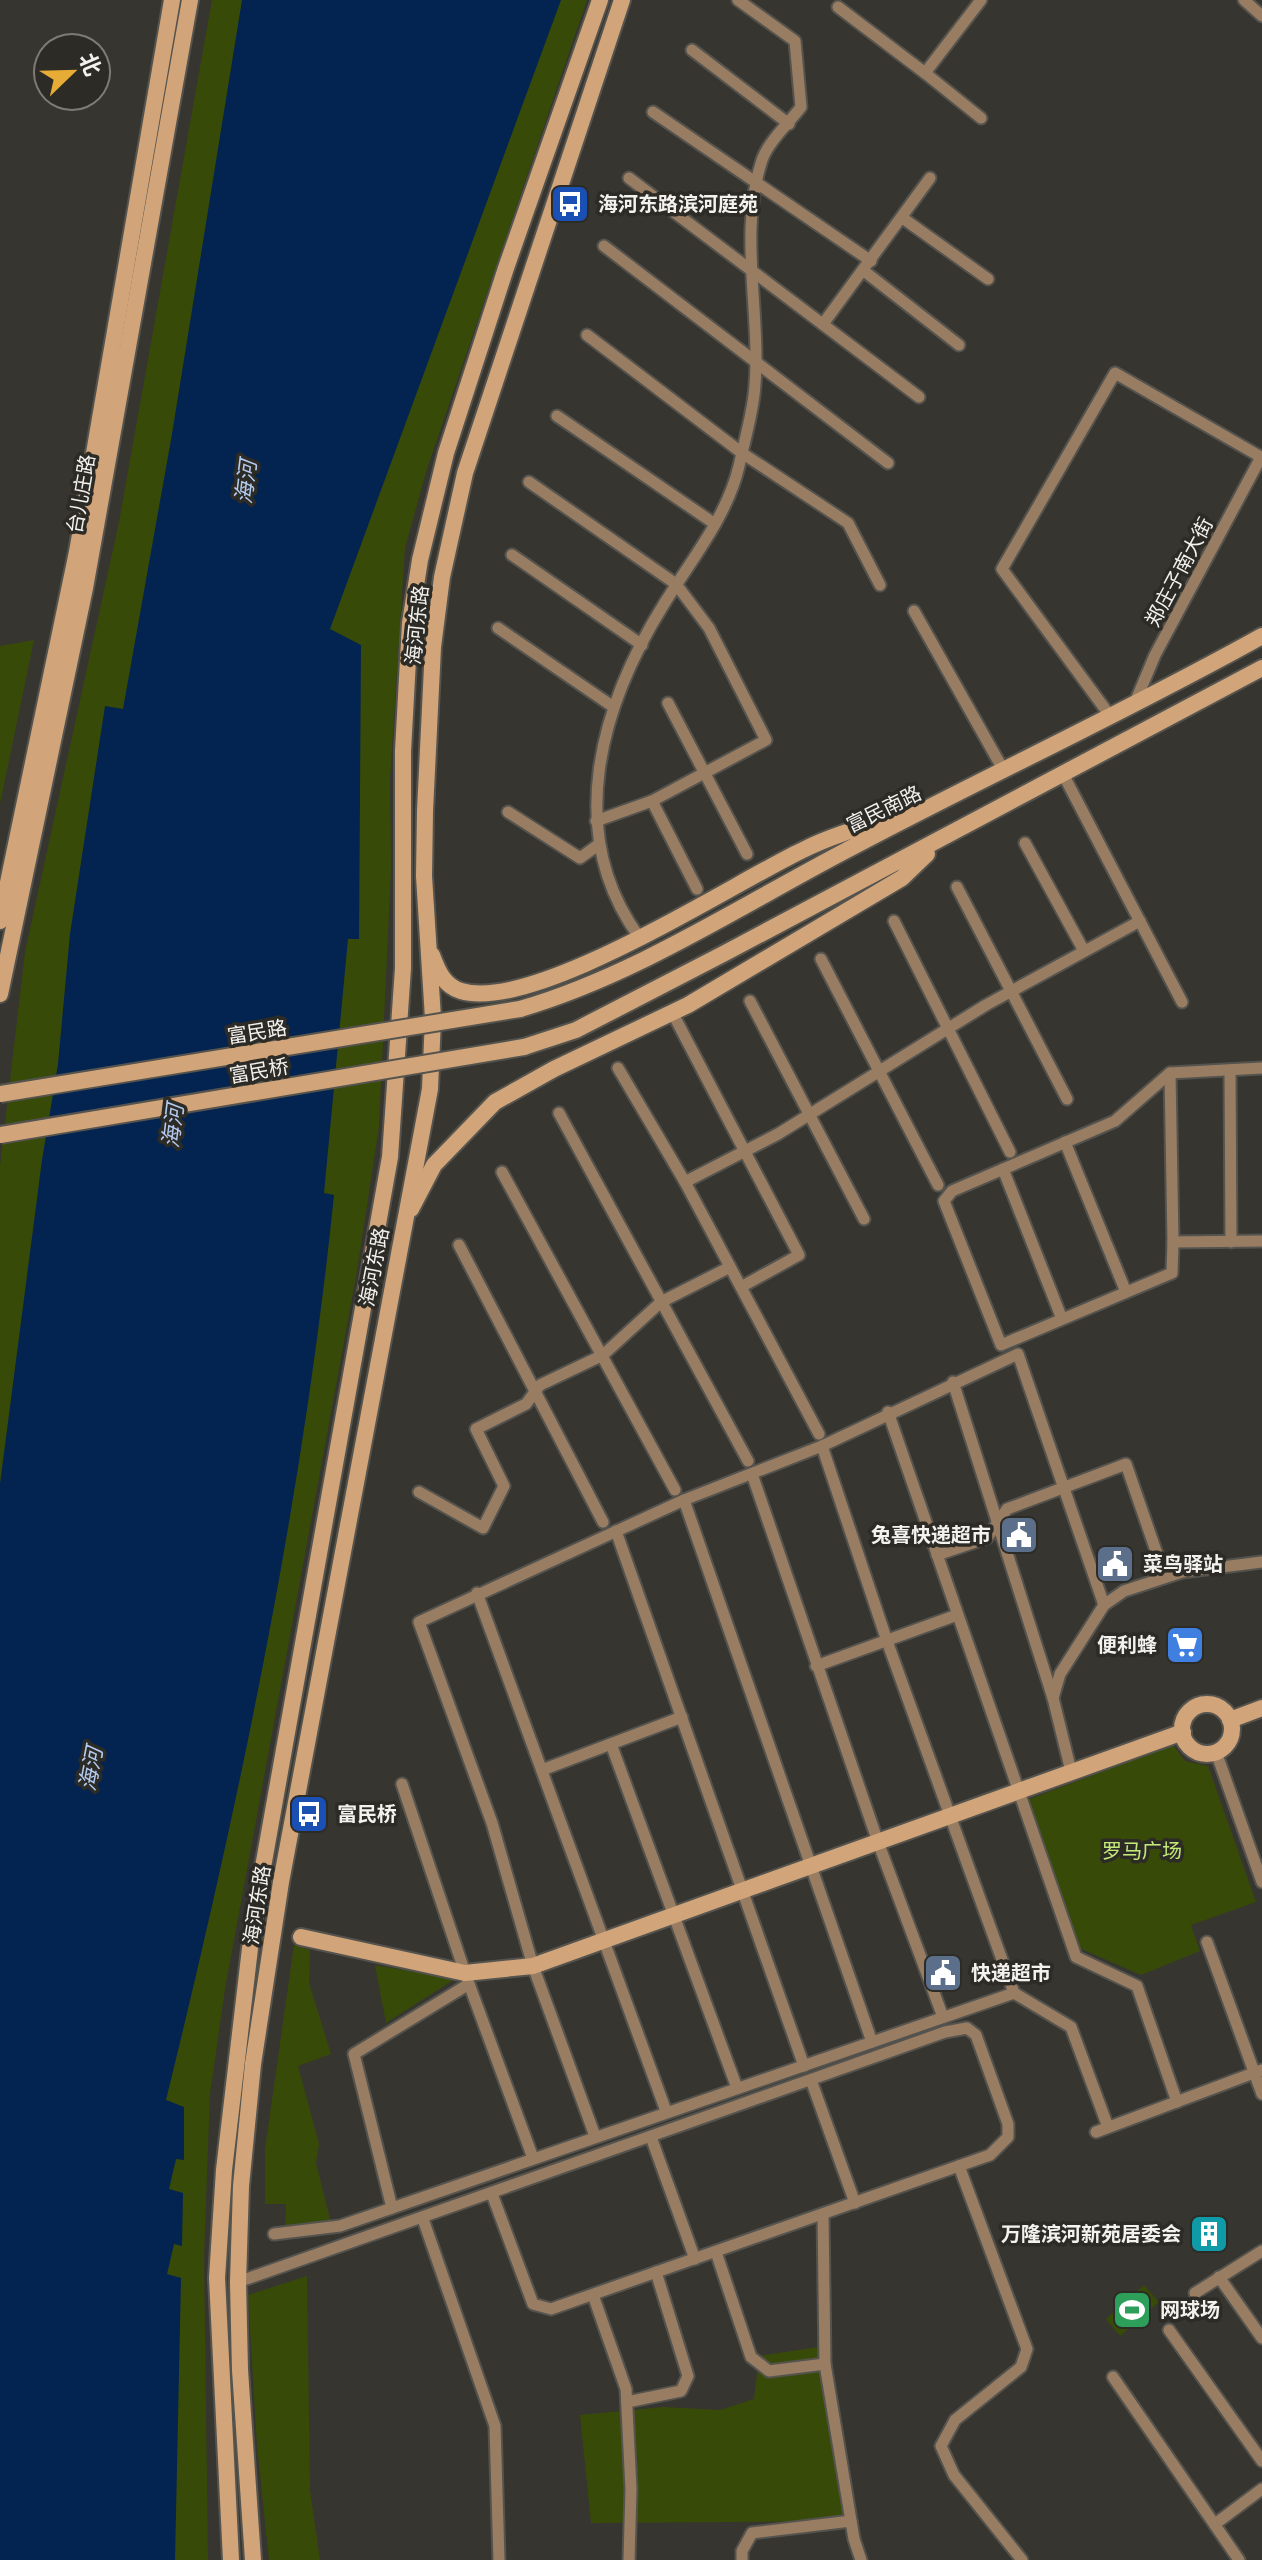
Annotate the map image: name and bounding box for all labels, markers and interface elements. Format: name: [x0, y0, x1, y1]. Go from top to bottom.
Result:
north arrow: [32, 32, 112, 112]
text: 北: [74, 49, 106, 79]
bus stop icon: 海河东路滨河庭苑: [549, 183, 591, 225]
place label: 海河东路滨河庭苑: [598, 192, 758, 216]
street label: 台儿庄路: [62, 453, 100, 535]
water label: 海河: [231, 455, 262, 505]
street label: 郑庄子南大街: [1140, 513, 1218, 631]
street label: 海河东路: [401, 584, 433, 666]
street label: 富民南路: [843, 781, 925, 837]
street label: 富民路: [225, 1015, 289, 1049]
street label: 富民桥: [227, 1054, 291, 1088]
water label: 海河: [158, 1099, 189, 1149]
street label: 海河东路: [355, 1225, 393, 1309]
public building icon: 兔喜快递超市: [998, 1514, 1040, 1556]
place label: 兔喜快递超市: [871, 1523, 991, 1547]
public building icon: 菜鸟驿站: [1094, 1543, 1136, 1585]
place label: 菜鸟驿站: [1143, 1552, 1223, 1576]
supermarket icon: 便利蜂: [1164, 1624, 1206, 1666]
place label: 便利蜂: [1097, 1633, 1157, 1657]
water label: 海河: [75, 1741, 108, 1793]
bus stop icon: 富民桥: [288, 1793, 330, 1835]
place label: 富民桥: [337, 1802, 397, 1826]
park label: 罗马广场: [1102, 1839, 1182, 1863]
street label: 海河东路: [239, 1864, 275, 1946]
public building icon: 快递超市: [922, 1952, 964, 1994]
place label: 快递超市: [971, 1961, 1051, 1985]
building icon: 万隆滨河新苑居委会: [1188, 2213, 1230, 2255]
place label: 万隆滨河新苑居委会: [1001, 2222, 1181, 2246]
sports icon: 网球场: [1111, 2289, 1153, 2331]
place label: 网球场: [1160, 2298, 1220, 2322]

